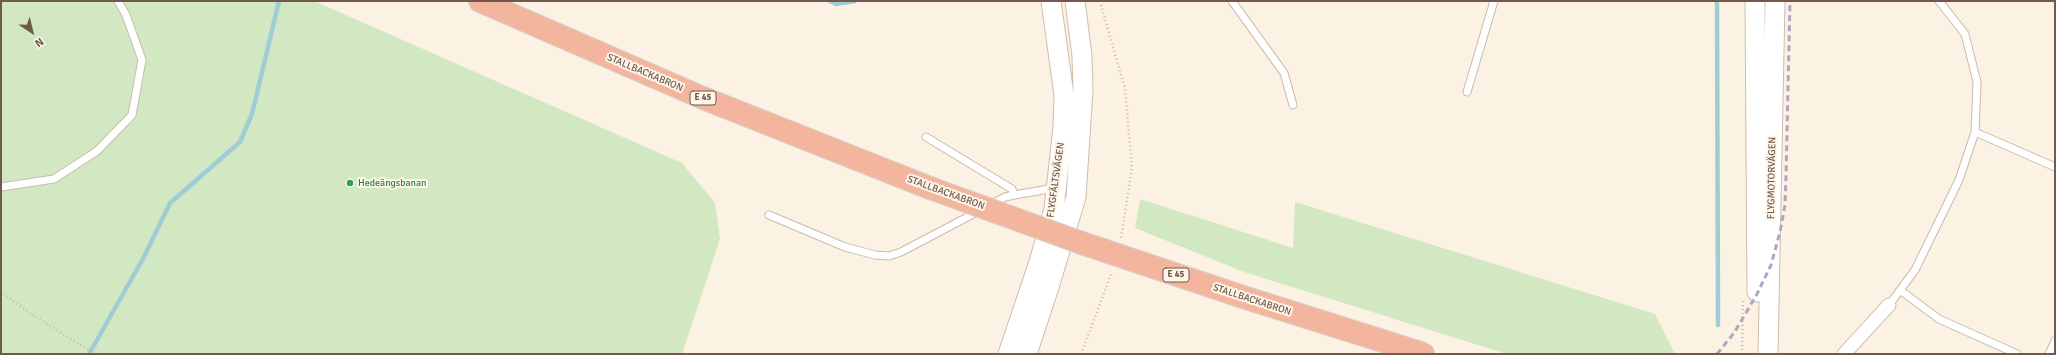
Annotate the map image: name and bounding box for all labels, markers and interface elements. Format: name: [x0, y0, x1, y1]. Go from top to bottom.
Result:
north arrow: [12, 12, 52, 52]
text: N: [32, 35, 46, 50]
street label: STALLBACKABRON: [605, 52, 685, 94]
road number: E 45: [690, 91, 716, 105]
street label: FLYGMOTORVÄGEN: [1765, 137, 1779, 219]
street label: FLYGFÄLTSVÄGEN: [1045, 142, 1067, 218]
street label: STALLBACKABRON: [906, 173, 986, 213]
place label: Hedeängsbanan: [358, 177, 427, 189]
marker: Hedeängsbanan: [345, 178, 355, 188]
road number: E 45: [1163, 268, 1189, 282]
street label: STALLBACKABRON: [1211, 282, 1293, 318]

